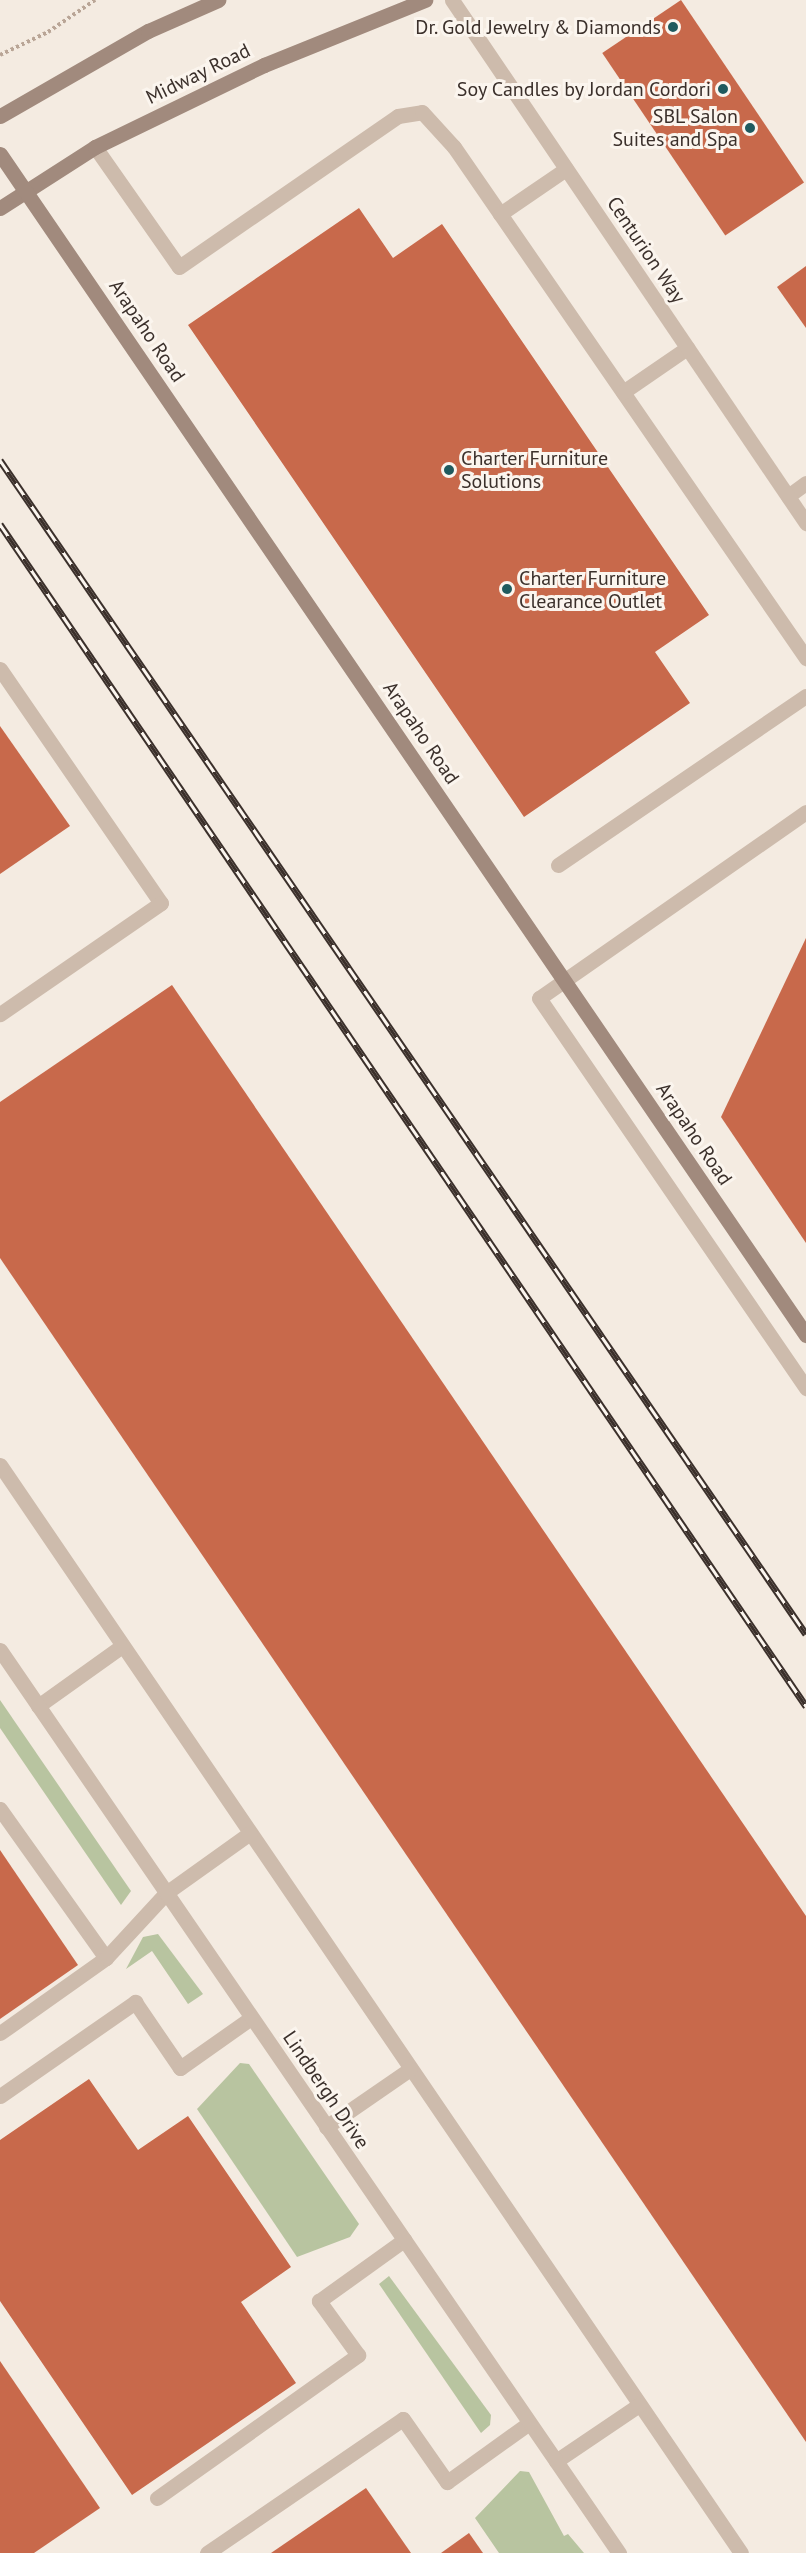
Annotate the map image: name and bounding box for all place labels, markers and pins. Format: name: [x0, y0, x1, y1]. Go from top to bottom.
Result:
place label: Dr. Gold Jewelry & Diamonds: [413, 15, 661, 39]
marker: Dr. Gold Jewelry & Diamonds: [666, 20, 680, 34]
place label: Soy Candles by Jordan Cordori: [455, 77, 711, 101]
marker: Soy Candles by Jordan Cordori: [716, 82, 730, 96]
place label: SBL Salon Suites and Spa: [612, 104, 738, 151]
marker: SBL Salon Suites and Spa: [743, 121, 757, 135]
place label: Charter Furniture Solutions: [461, 446, 608, 493]
marker: Charter Furniture Solutions: [442, 463, 456, 477]
place label: Charter Furniture Clearance Outlet: [519, 566, 666, 613]
marker: Charter Furniture Clearance Outlet: [500, 582, 514, 596]

